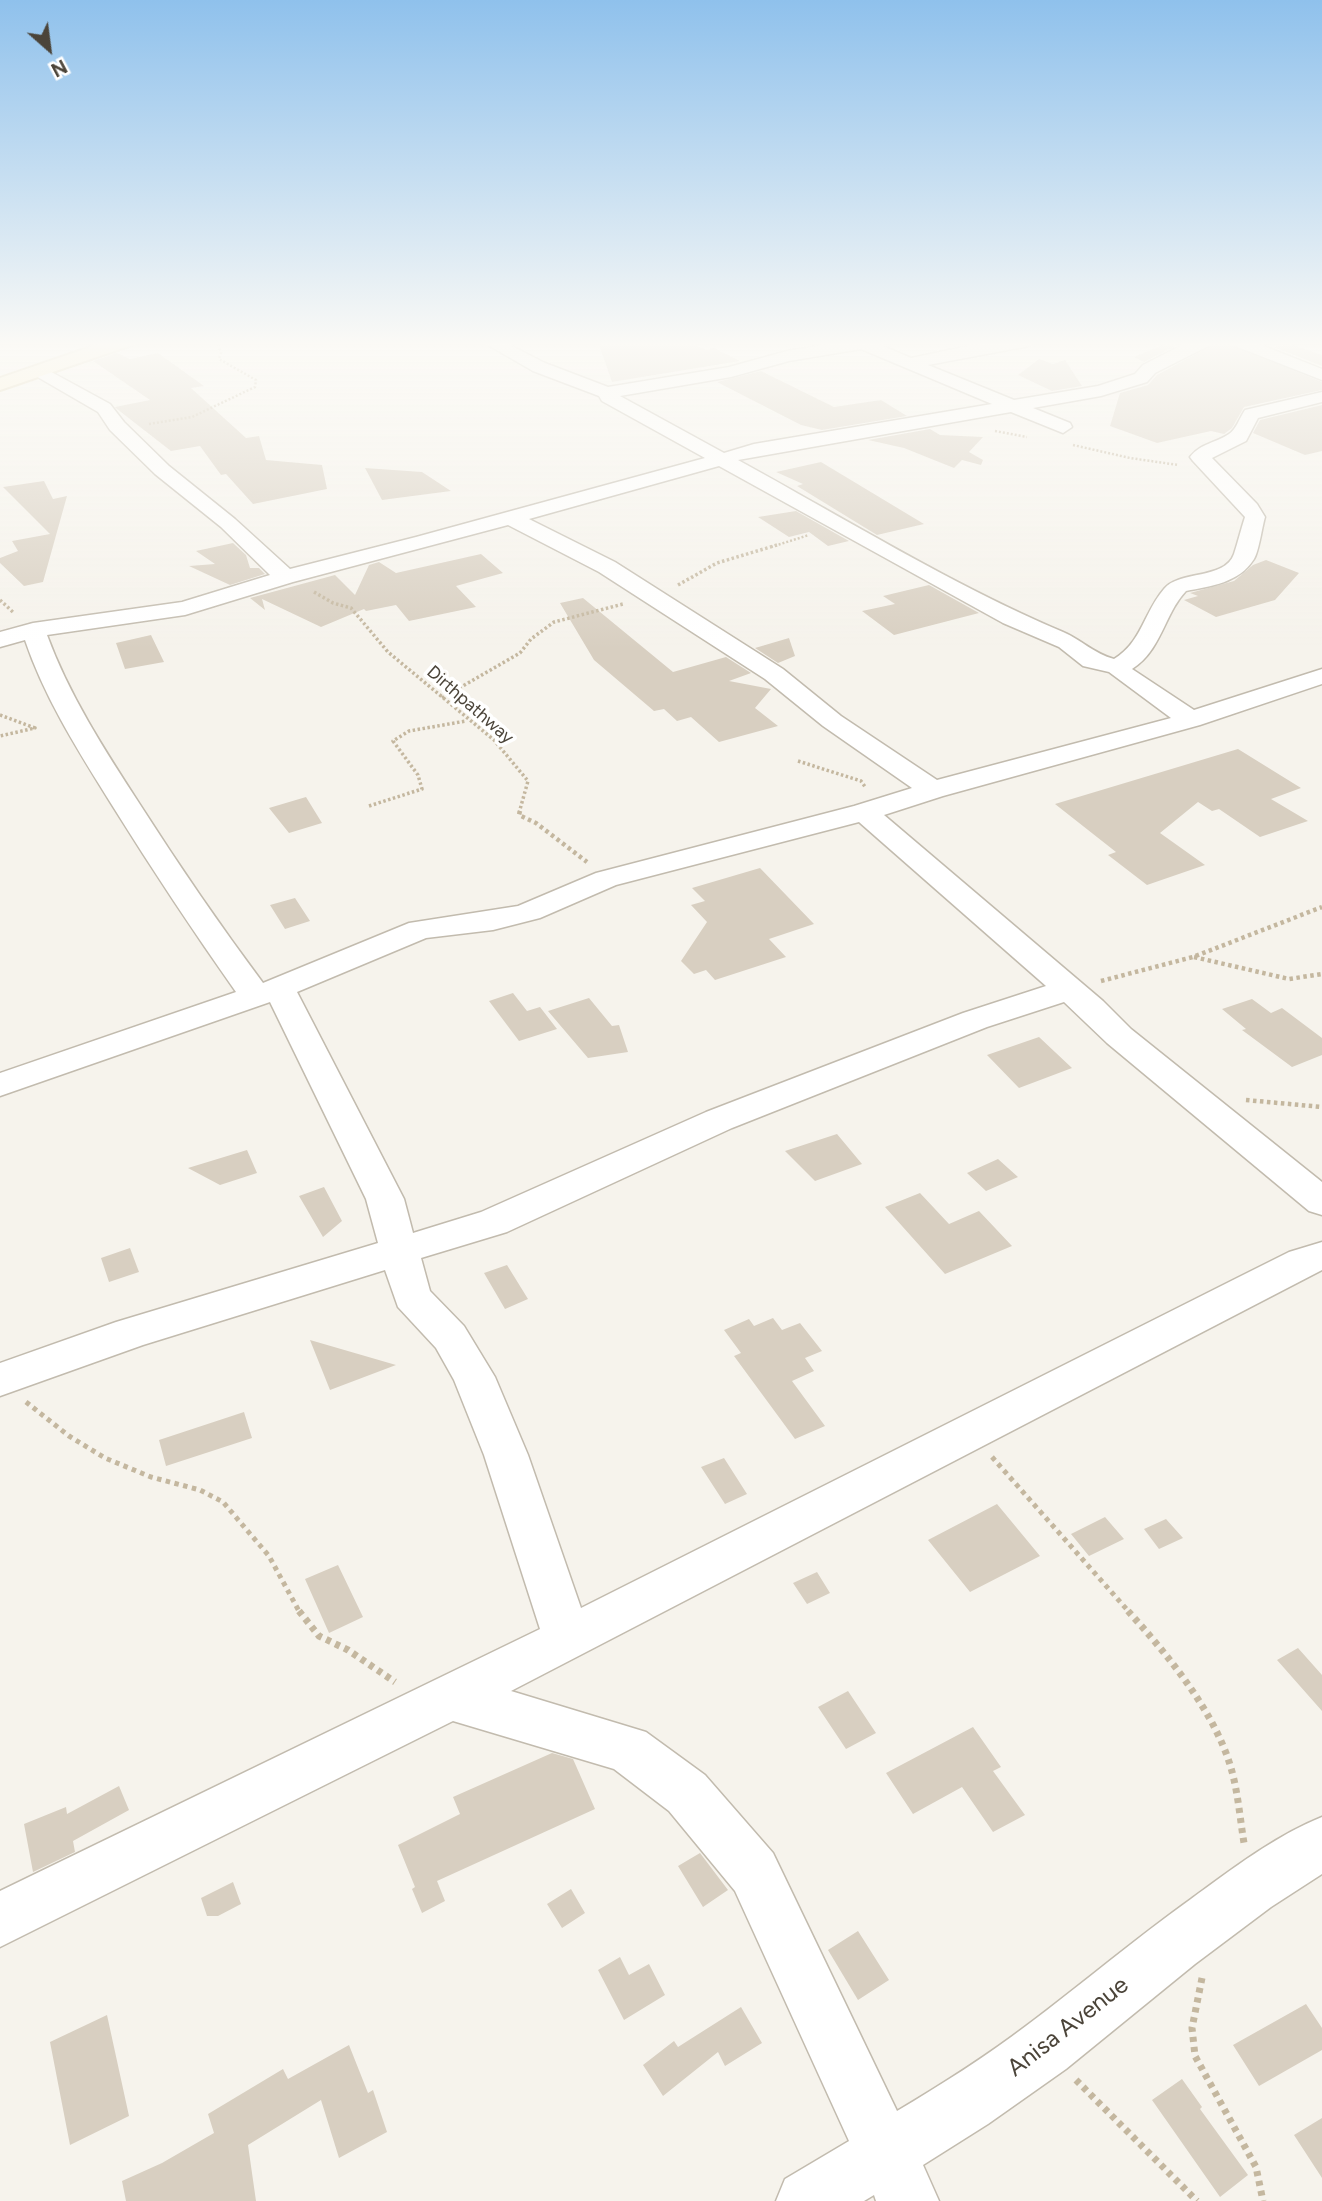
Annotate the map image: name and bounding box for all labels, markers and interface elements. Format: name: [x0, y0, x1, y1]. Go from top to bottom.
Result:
north arrow: [14, 14, 84, 84]
text: N: [47, 54, 71, 82]
street label: Dirthpathway: [422, 661, 518, 749]
street label: Anisa Avenue: [1002, 1971, 1134, 2083]

